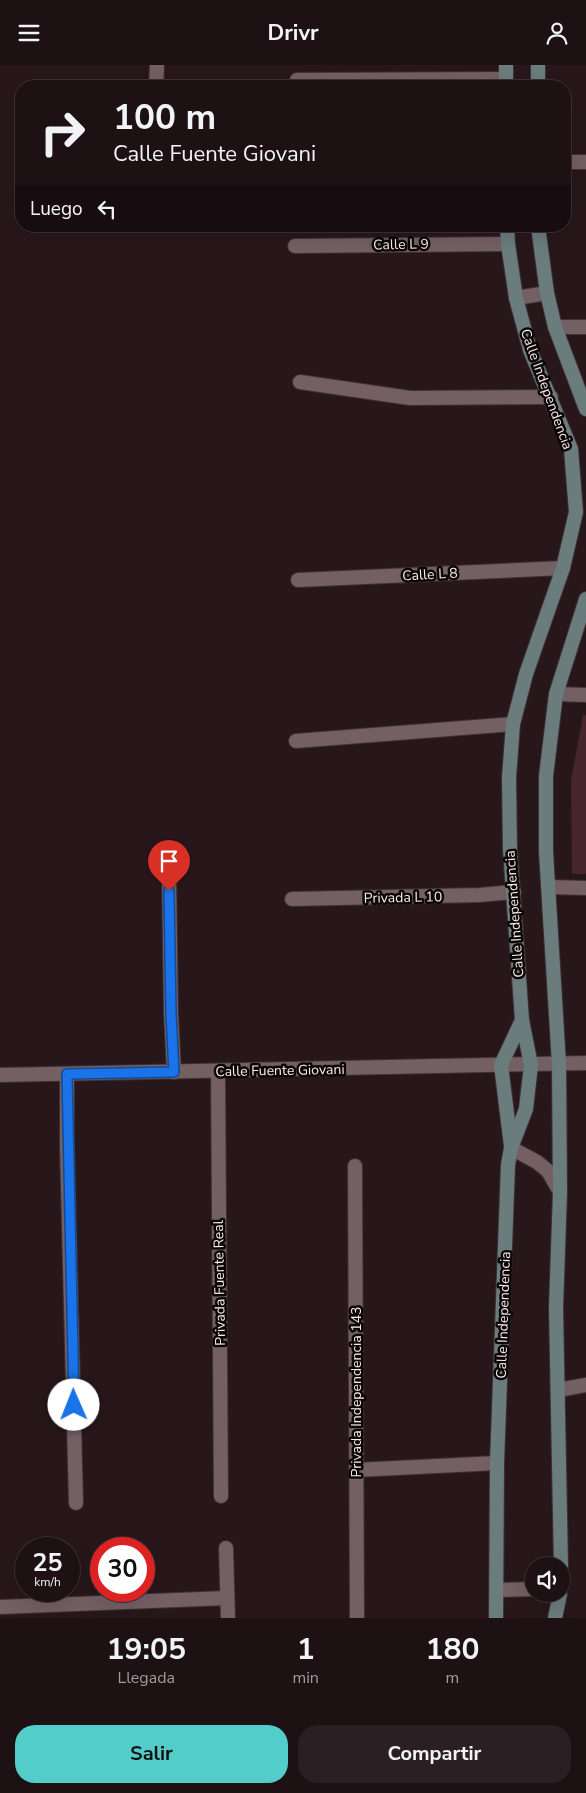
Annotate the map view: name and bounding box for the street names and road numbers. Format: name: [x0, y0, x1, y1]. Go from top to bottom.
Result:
street label: Calle L 9: [373, 235, 429, 254]
street label: Calle Independencia: [516, 326, 577, 452]
street label: Calle L 8: [402, 564, 458, 585]
street label: Calle Independencia: [501, 850, 528, 978]
street label: Privada L 10: [364, 887, 442, 908]
street label: Calle Fuente Giovani: [215, 1060, 345, 1081]
street label: Privada Fuente Real: [209, 1219, 230, 1346]
street label: Calle Independencia: [492, 1251, 515, 1379]
street label: Privada Independencia 143: [347, 1307, 366, 1477]

